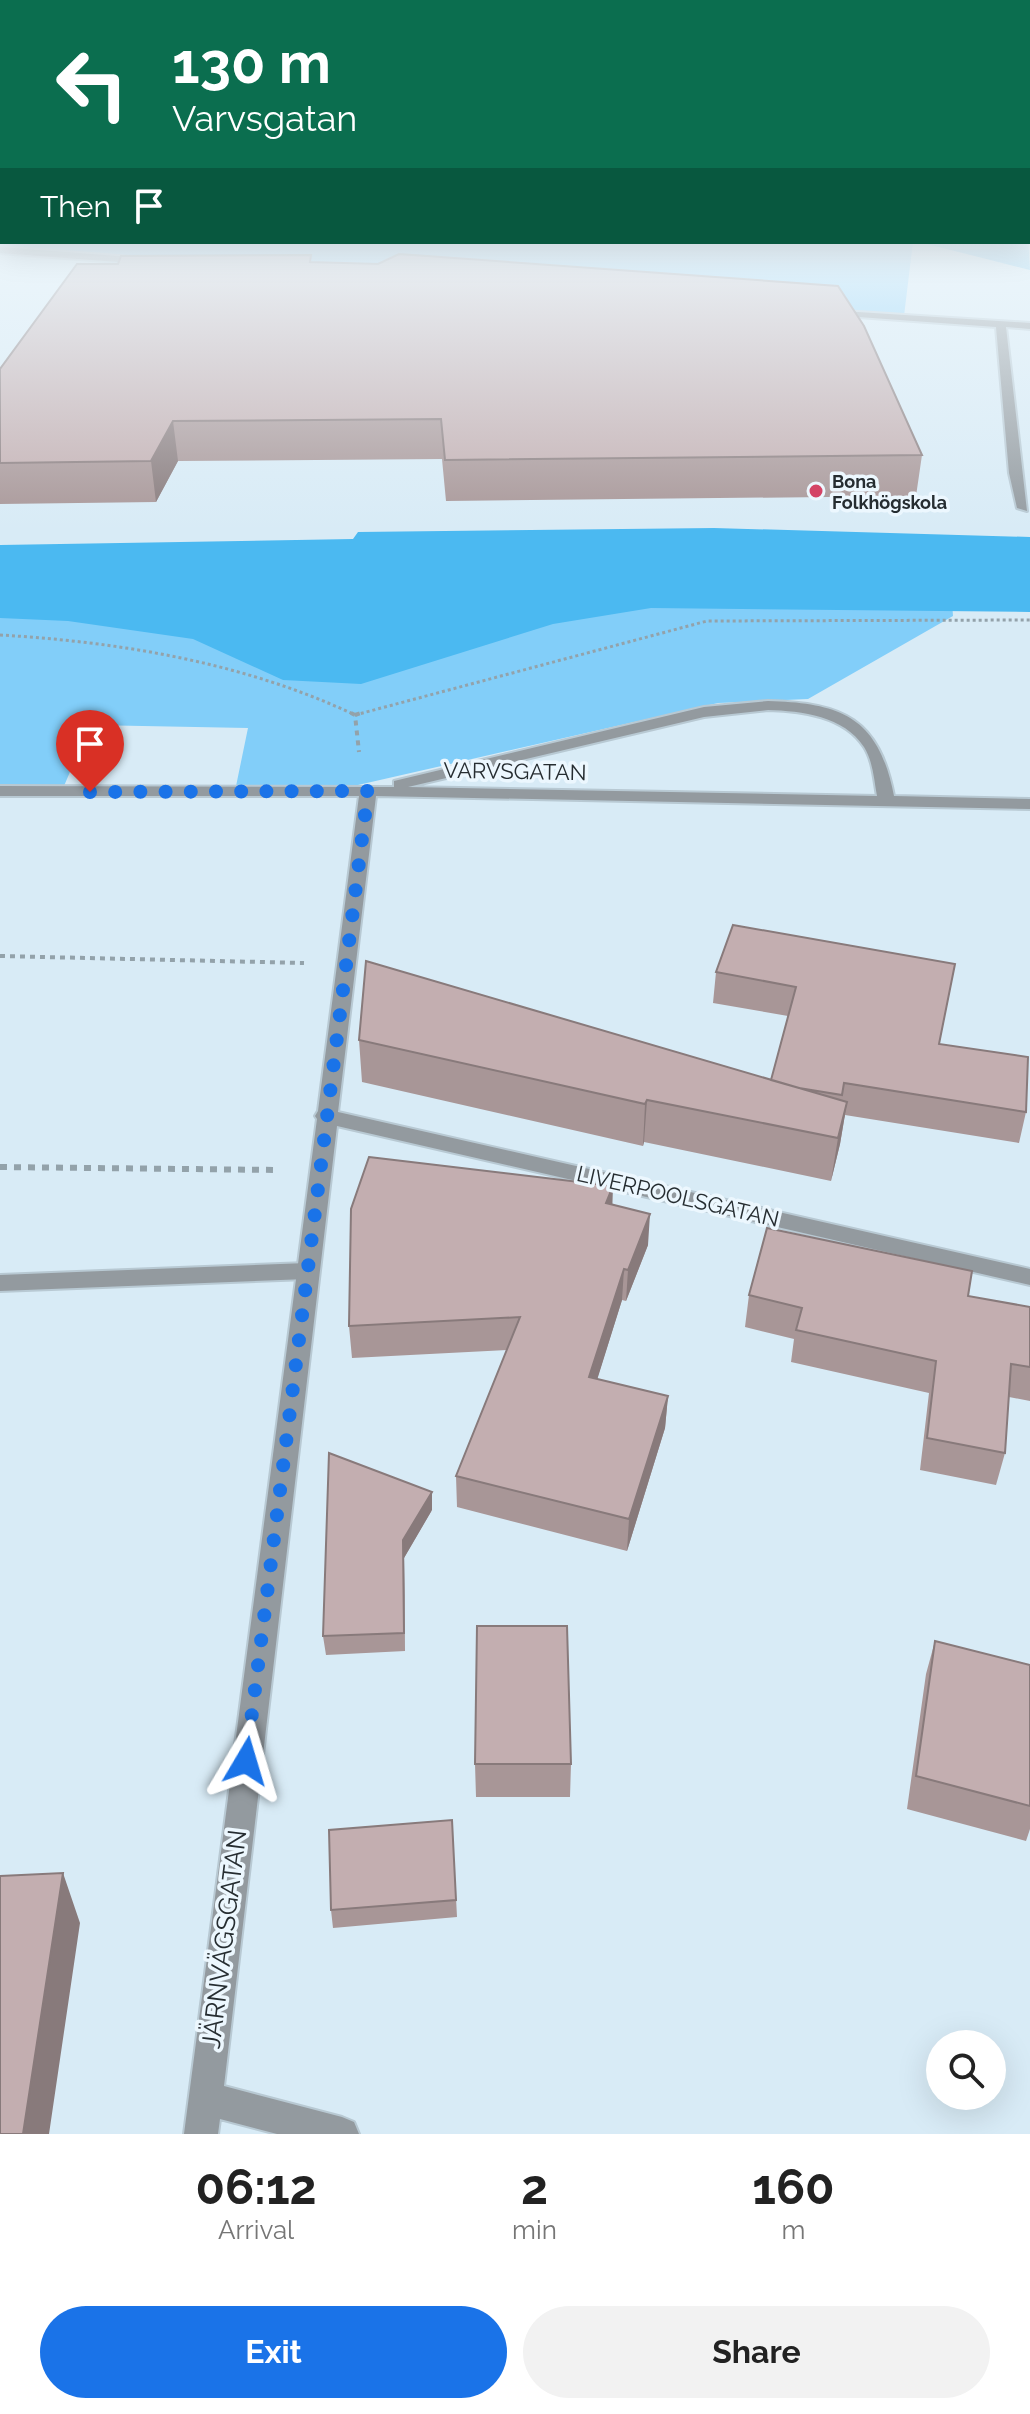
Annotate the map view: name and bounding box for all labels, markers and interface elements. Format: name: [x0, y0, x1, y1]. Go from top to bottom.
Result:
text: 130 m: [172, 30, 331, 96]
icon: left: [40, 32, 144, 136]
text: Varvsgatan: [172, 97, 357, 139]
icon: arrive: [127, 184, 171, 228]
text: Then: [40, 189, 111, 224]
place label: Bona Folkhögskola: [832, 471, 947, 513]
marker: Bona Folkhögskola: [807, 482, 825, 500]
pin: [56, 710, 124, 792]
icon: arrive: [68, 722, 112, 766]
street label: VARVSGATAN: [443, 757, 587, 785]
street label: LIVERPOOLSGATAN: [574, 1160, 782, 1232]
position arrow: [204, 1719, 288, 1803]
street label: JÄRNVÄGSGATAN: [196, 1828, 252, 2050]
map controls: [926, 2030, 1006, 2110]
button: search: [926, 2030, 1006, 2110]
text: 06:12: [195, 2159, 317, 2215]
text: 2: [521, 2159, 548, 2215]
text: 160: [752, 2159, 835, 2215]
text: Arrival: [218, 2215, 294, 2245]
text: min: [512, 2215, 557, 2245]
text: m: [781, 2215, 805, 2245]
button: Exit: [40, 2306, 507, 2398]
button: Share: [523, 2306, 990, 2398]

